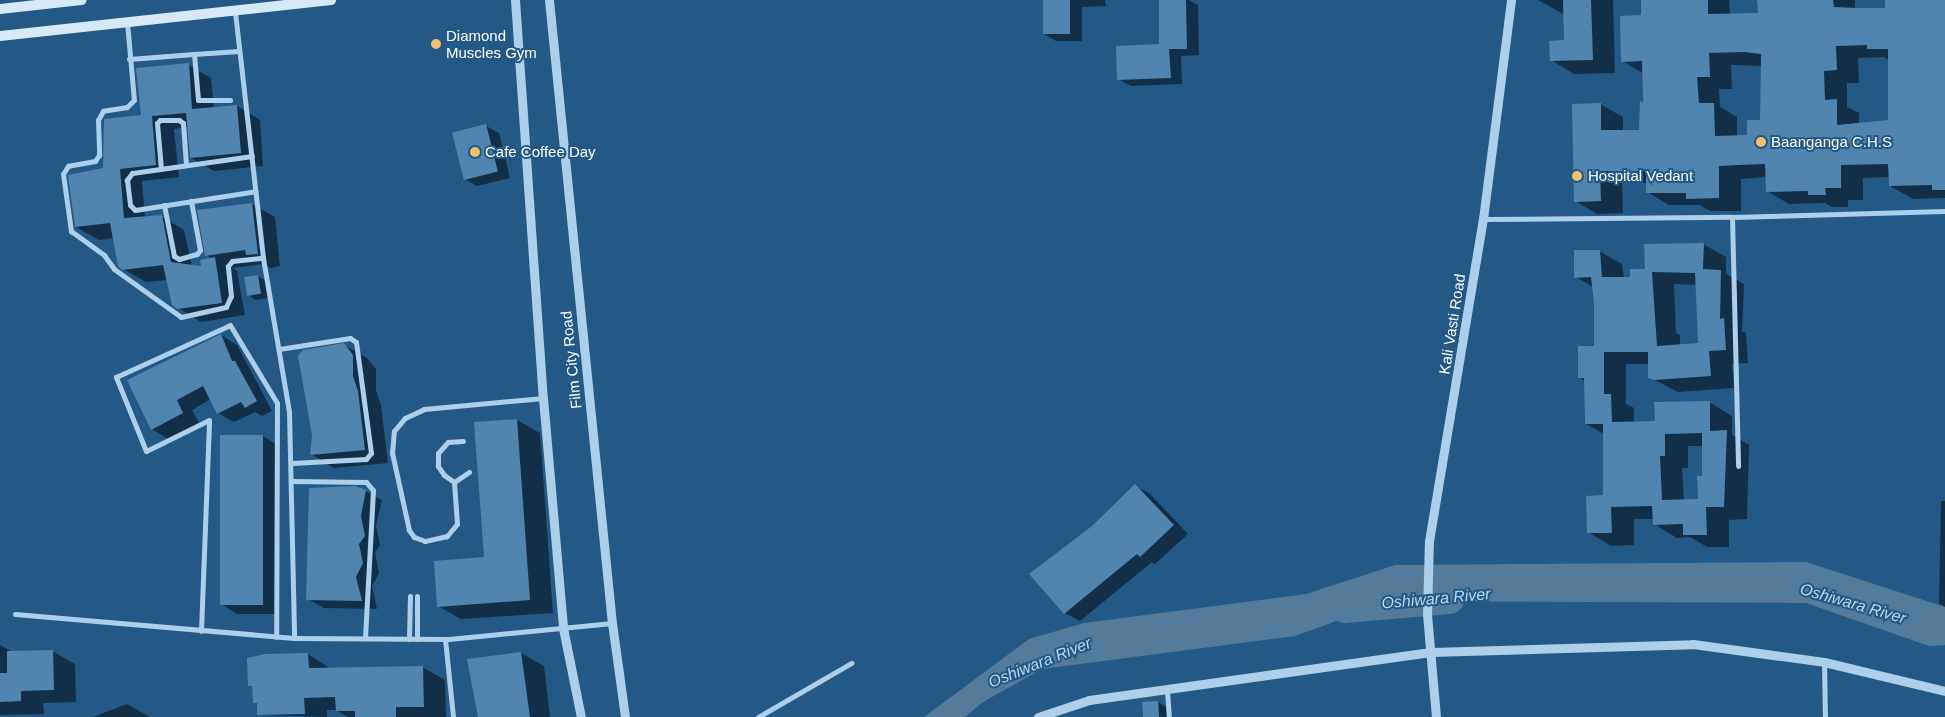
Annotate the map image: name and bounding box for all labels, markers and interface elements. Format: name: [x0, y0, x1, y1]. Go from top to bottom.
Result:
place label: Diamond Muscles Gym: [446, 26, 537, 61]
marker: Diamond Muscles Gym: [430, 38, 442, 50]
place label: Baanganga C.H.S: [1771, 133, 1892, 151]
marker: Baanganga C.H.S: [1755, 136, 1767, 148]
place label: Cafe Coffee Day: [485, 143, 596, 161]
marker: Cafe Coffee Day: [469, 146, 481, 158]
place label: Hospital Vedant: [1588, 167, 1693, 185]
marker: Hospital Vedant: [1570, 169, 1584, 183]
street label: Kali Vasti Road: [1435, 272, 1469, 376]
street label: Film City Road: [557, 310, 585, 410]
water label: Oshiwara River: [1798, 580, 1908, 628]
water label: Oshiwara River: [1381, 585, 1491, 613]
water label: Oshiwara River: [986, 634, 1094, 692]

